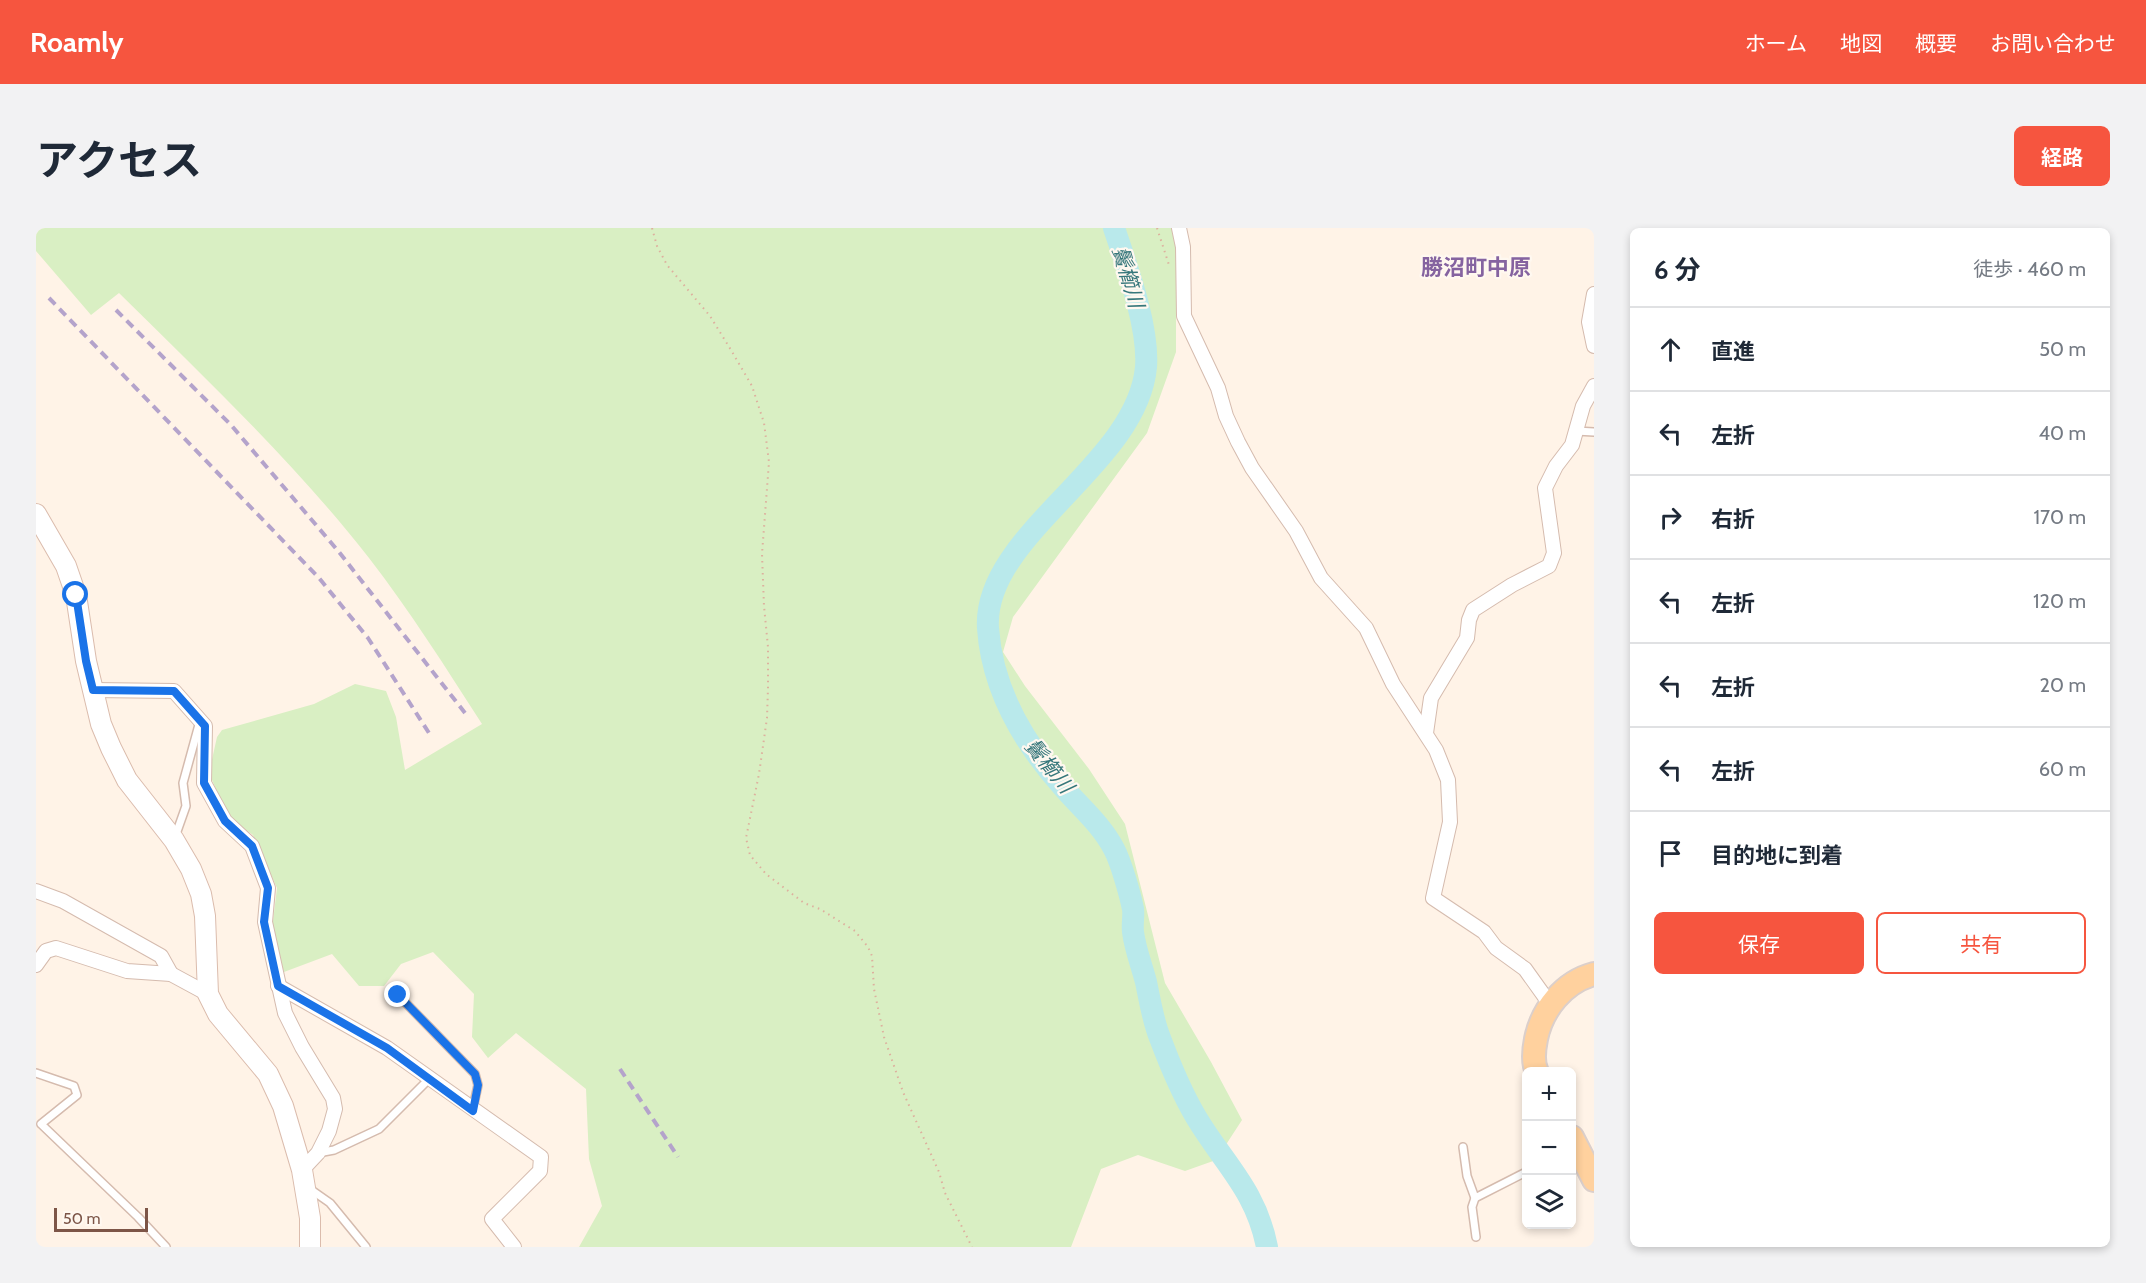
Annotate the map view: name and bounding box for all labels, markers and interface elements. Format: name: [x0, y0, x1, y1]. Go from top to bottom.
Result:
text: Roamly: [30, 25, 124, 59]
text: ホーム: [1745, 31, 1807, 56]
text: 地図: [1840, 31, 1882, 56]
text: 概要: [1915, 31, 1957, 56]
text: お問い合わせ: [1990, 31, 2116, 56]
button: 経路: [2014, 126, 2110, 186]
text: アクセス: [36, 134, 202, 186]
water label: 鬢櫛川: [1108, 243, 1150, 313]
district label: 勝沼町中原: [1421, 254, 1531, 281]
text: 6 分: [1654, 254, 1700, 286]
text: 徒歩 · 460 m: [1973, 257, 2086, 281]
icon: ahead: [1654, 333, 1687, 366]
text: 50 m: [2039, 337, 2086, 361]
text: 直進: [1711, 338, 1755, 365]
icon: left: [1654, 417, 1687, 450]
text: 40 m: [2038, 421, 2086, 445]
text: 左折: [1711, 422, 1755, 449]
icon: right: [1654, 501, 1687, 534]
text: 170 m: [2034, 505, 2086, 529]
text: 右折: [1711, 506, 1755, 533]
route start: [62, 581, 88, 607]
icon: left: [1654, 585, 1687, 618]
text: 120 m: [2033, 589, 2086, 613]
text: 左折: [1711, 590, 1755, 617]
icon: left: [1654, 669, 1687, 702]
text: 20 m: [2040, 673, 2086, 697]
text: 左折: [1711, 674, 1755, 701]
water label: 鬢櫛川: [1020, 733, 1080, 800]
icon: left: [1654, 753, 1687, 786]
text: 60 m: [2039, 757, 2086, 781]
text: 左折: [1711, 758, 1755, 785]
icon: arrive: [1654, 837, 1687, 870]
text: 目的地に到着: [1711, 842, 1843, 869]
button: 保存: [1654, 912, 1864, 974]
button: 共有: [1876, 912, 2086, 974]
route end: [384, 981, 410, 1007]
map controls: [1522, 1067, 1576, 1229]
button: +: [1522, 1067, 1576, 1121]
button: −: [1522, 1121, 1576, 1175]
button: layers: [1522, 1175, 1576, 1229]
scale bar: [54, 1205, 148, 1232]
text: 50 m: [63, 1209, 100, 1228]

